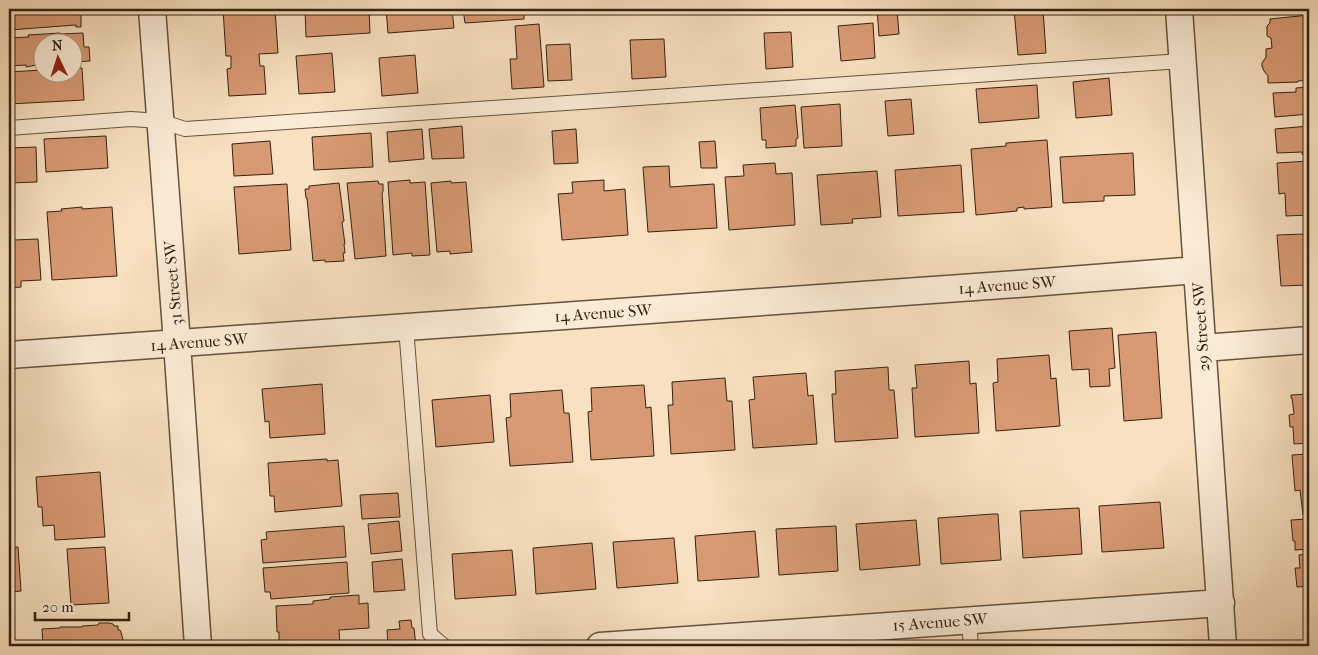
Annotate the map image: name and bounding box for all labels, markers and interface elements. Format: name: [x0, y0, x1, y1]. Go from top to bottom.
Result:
north arrow: [32, 32, 82, 82]
text: N: [51, 37, 63, 54]
street label: 31 Street SW: [160, 238, 186, 326]
street label: 14 Avenue SW: [958, 272, 1058, 298]
street label: 29 Street SW: [1188, 280, 1214, 372]
street label: 14 Avenue SW: [554, 300, 654, 326]
street label: 14 Avenue SW: [150, 329, 250, 355]
scale bar: [35, 590, 129, 622]
text: 20 m: [42, 598, 74, 616]
street label: 15 Avenue SW: [892, 609, 989, 635]

